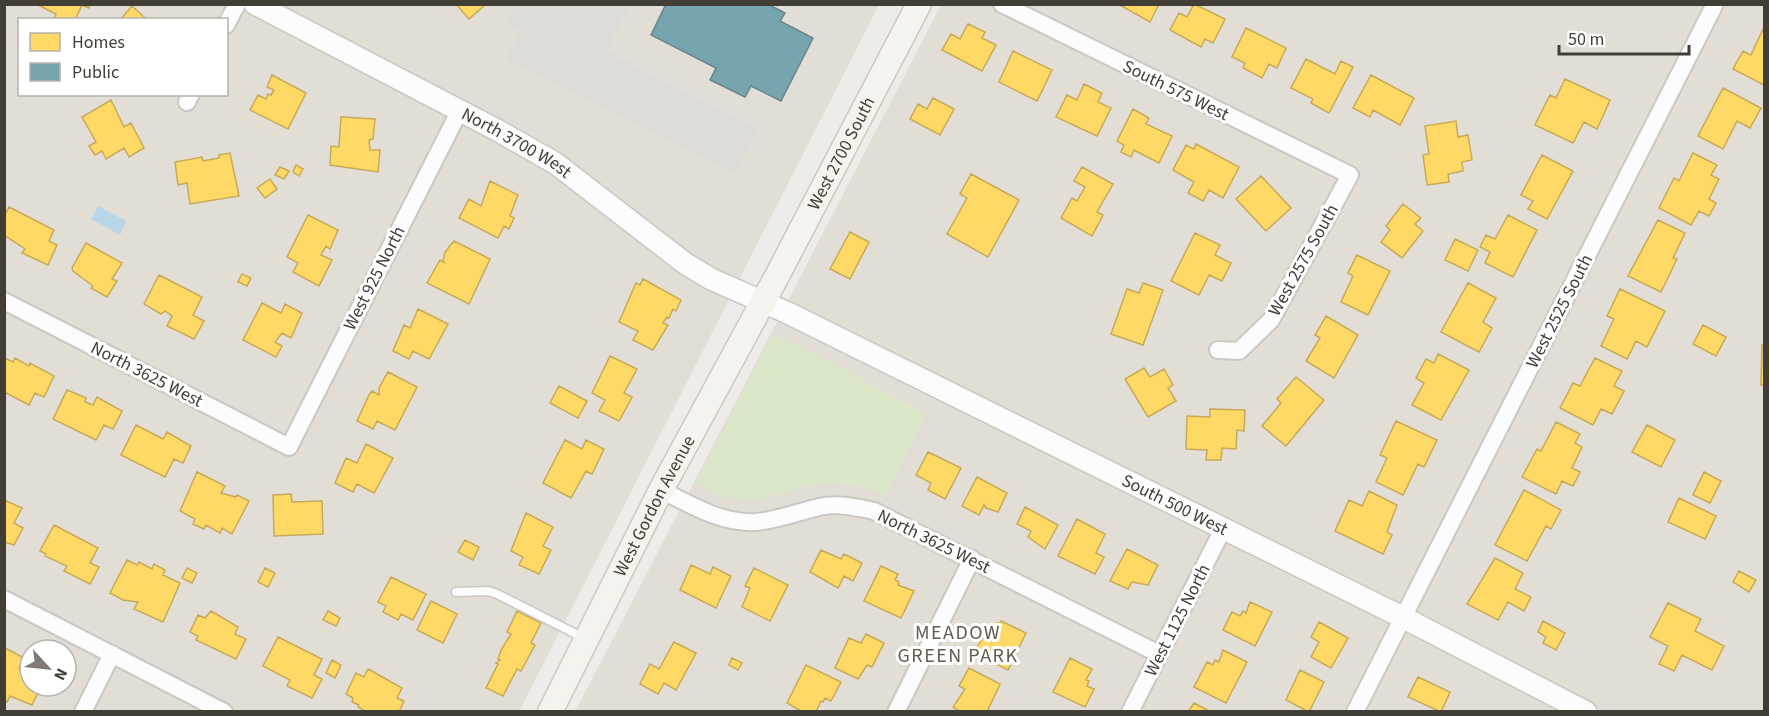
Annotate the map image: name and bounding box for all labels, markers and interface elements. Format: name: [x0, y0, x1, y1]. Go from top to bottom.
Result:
legend: [18, 18, 228, 96]
scale bar: [1559, 18, 1690, 56]
text: 50 m: [1568, 27, 1604, 52]
text: Homes: [72, 30, 125, 55]
street label: South 575 West: [1118, 54, 1233, 127]
text: Public: [72, 60, 119, 85]
street label: West 2700 South: [802, 93, 881, 215]
street label: North 3700 West: [457, 102, 577, 184]
street label: West 2575 South: [1262, 200, 1345, 321]
street label: West 925 North: [337, 222, 411, 335]
street label: West 2525 South: [1520, 250, 1599, 372]
street label: North 3625 West: [86, 335, 207, 413]
street label: West Gordon Avenue: [608, 431, 701, 581]
street label: South 500 West: [1117, 468, 1232, 542]
street label: North 3625 West: [873, 503, 994, 580]
street label: West 1125 North: [1138, 560, 1216, 681]
district label: MEADOW GREEN PARK: [898, 619, 1018, 670]
north arrow: [18, 638, 78, 698]
text: N: [48, 665, 73, 684]

